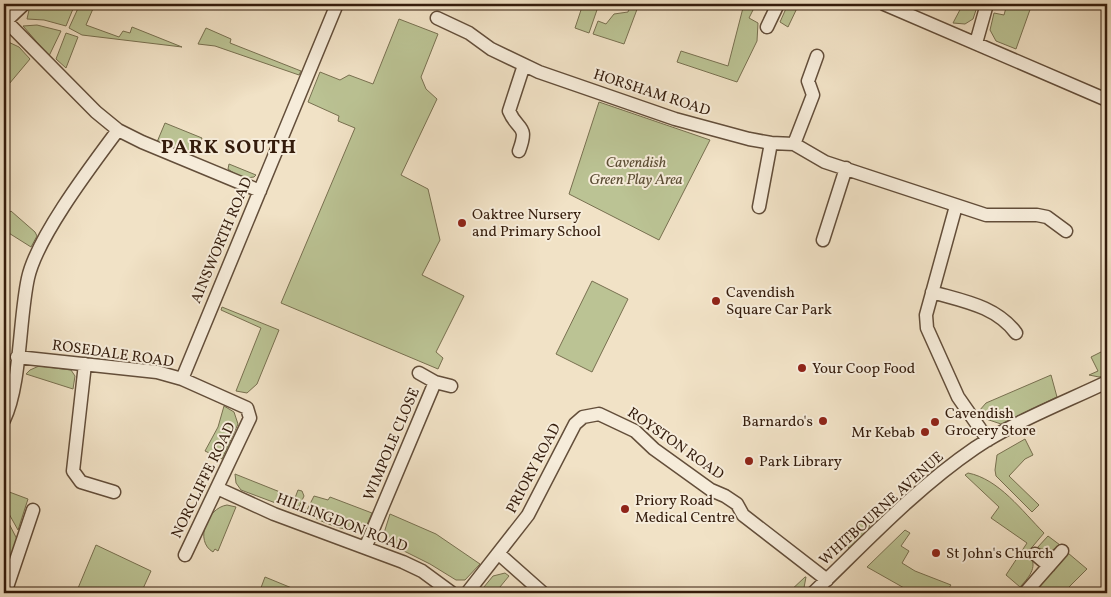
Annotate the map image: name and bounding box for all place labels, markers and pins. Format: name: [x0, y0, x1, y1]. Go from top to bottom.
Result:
place label: Oaktree Nursery and Primary School: [472, 205, 601, 243]
marker: Oaktree Nursery and Primary School: [456, 217, 468, 229]
place label: Cavendish Square Car Park: [726, 283, 832, 321]
marker: Cavendish Square Car Park: [710, 295, 722, 307]
place label: Your Coop Food: [812, 359, 915, 380]
marker: Your Coop Food: [796, 362, 808, 374]
place label: Cavendish Grocery Store: [945, 404, 1036, 442]
place label: Barnardo's: [742, 412, 813, 433]
marker: Barnardo's: [817, 415, 829, 427]
marker: Cavendish Grocery Store: [929, 416, 941, 428]
place label: Mr Kebab: [851, 423, 915, 444]
marker: Mr Kebab: [919, 426, 931, 438]
place label: Park Library: [759, 452, 842, 473]
marker: Park Library: [743, 455, 755, 467]
place label: Priory Road Medical Centre: [635, 491, 735, 529]
marker: Priory Road Medical Centre: [619, 503, 631, 515]
place label: St John's Church: [946, 544, 1054, 565]
marker: St John's Church: [930, 547, 942, 559]

